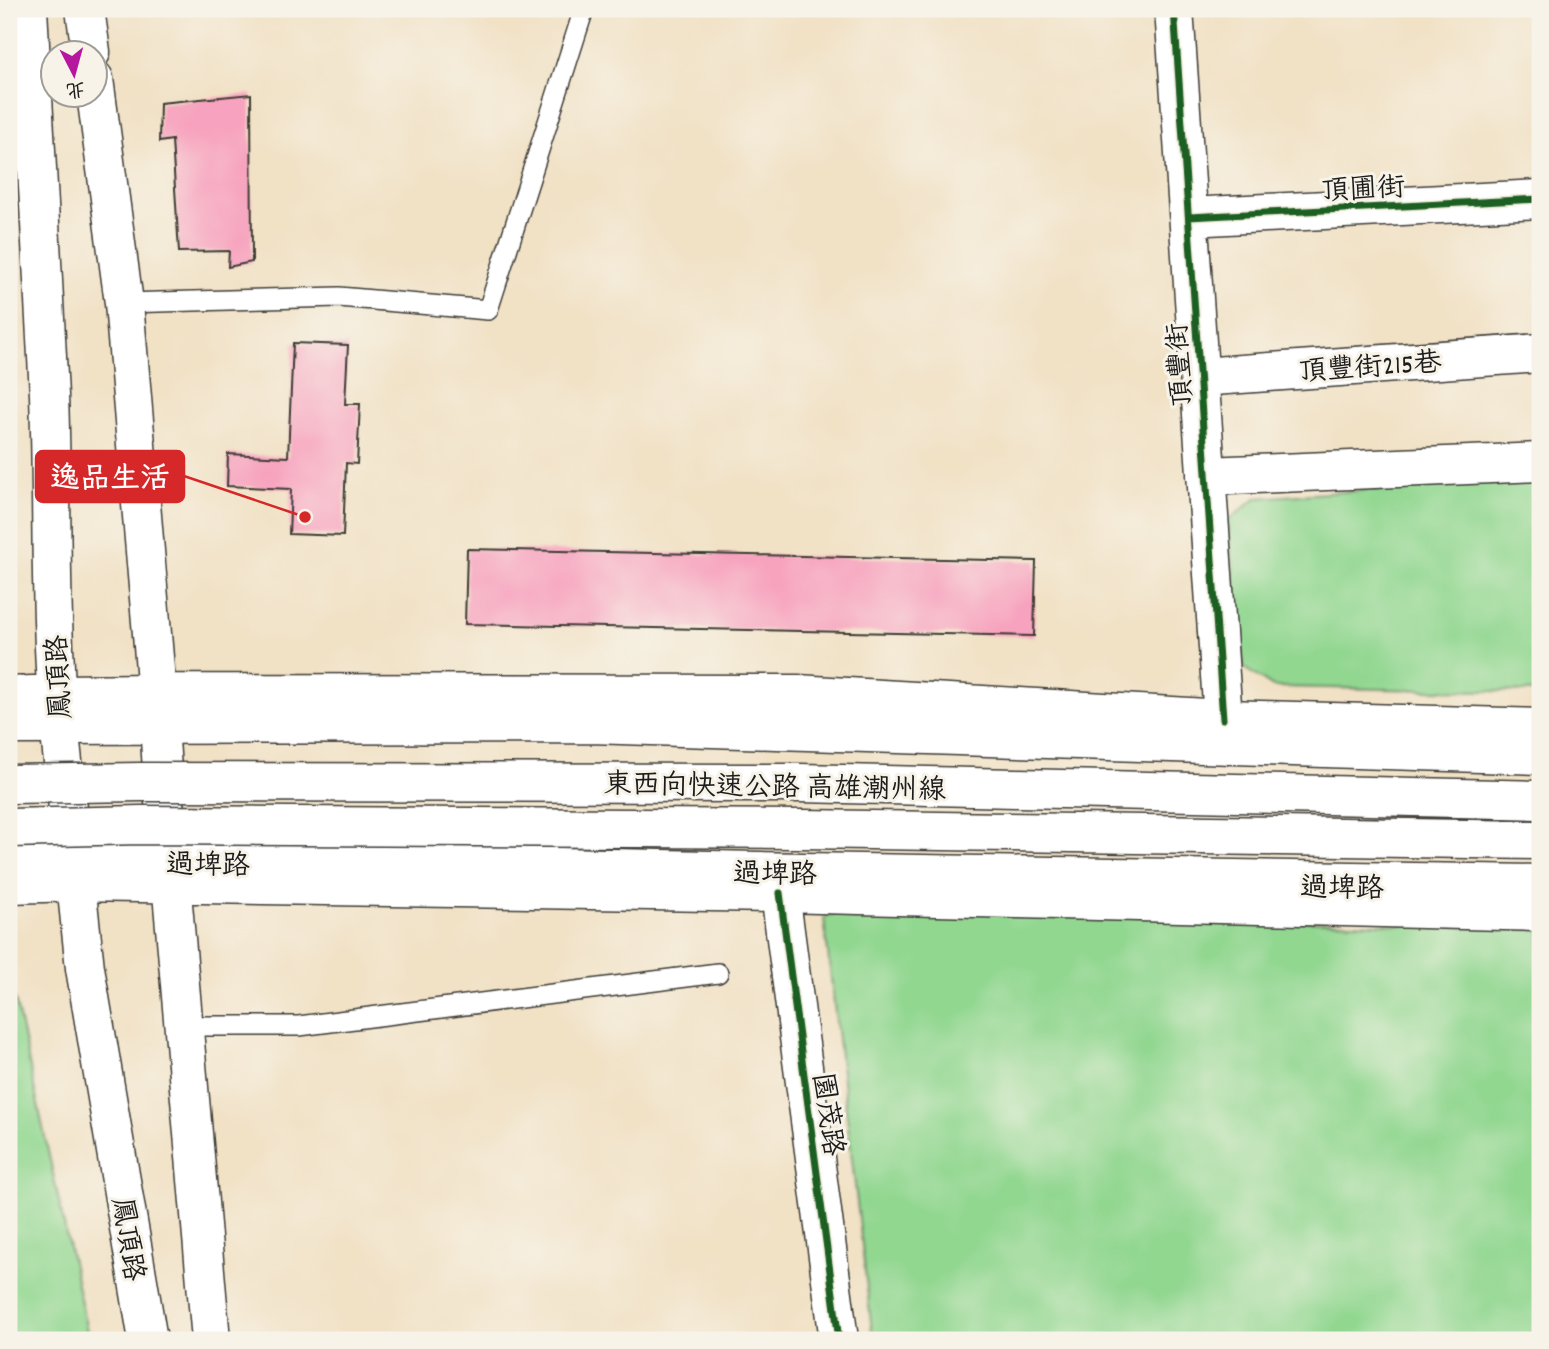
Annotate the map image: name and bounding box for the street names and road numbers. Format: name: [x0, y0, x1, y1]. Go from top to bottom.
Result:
street label: 頂圃街: [1320, 170, 1406, 214]
street label: 頂豐街: [1160, 321, 1206, 408]
street label: 頂豐街215巷: [1297, 345, 1444, 395]
street label: 鳳頂路: [40, 634, 84, 720]
street label: 東西向快速公路 高雄潮州線: [603, 767, 946, 813]
street label: 過埤路: [166, 847, 250, 889]
street label: 過埤路: [733, 856, 817, 898]
street label: 過埤路: [1300, 870, 1384, 912]
street label: 園茂路: [799, 1070, 851, 1159]
street label: 鳳頂路: [99, 1195, 151, 1284]

